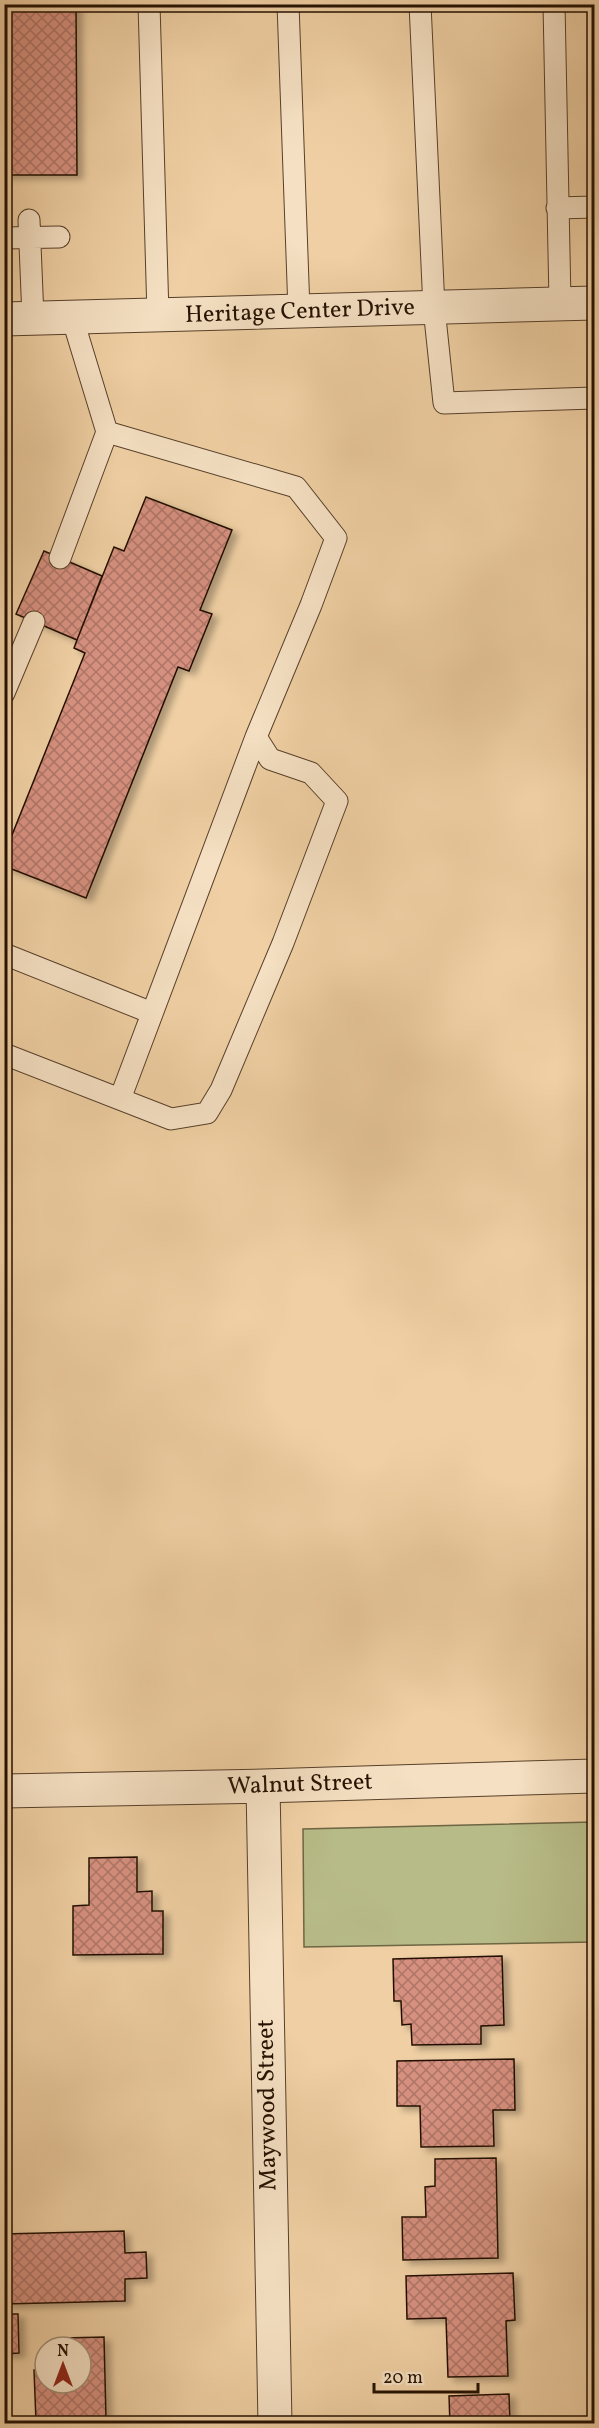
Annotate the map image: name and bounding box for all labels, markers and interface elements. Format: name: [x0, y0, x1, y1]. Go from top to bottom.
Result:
street label: Heritage Center Drive: [185, 291, 415, 333]
street label: Walnut Street: [227, 1765, 373, 1805]
street label: Maywood Street: [250, 2019, 286, 2191]
north arrow: [33, 2335, 93, 2395]
text: N: [57, 2341, 69, 2363]
scale bar: [374, 2356, 478, 2394]
text: 20 m: [383, 2366, 423, 2391]

